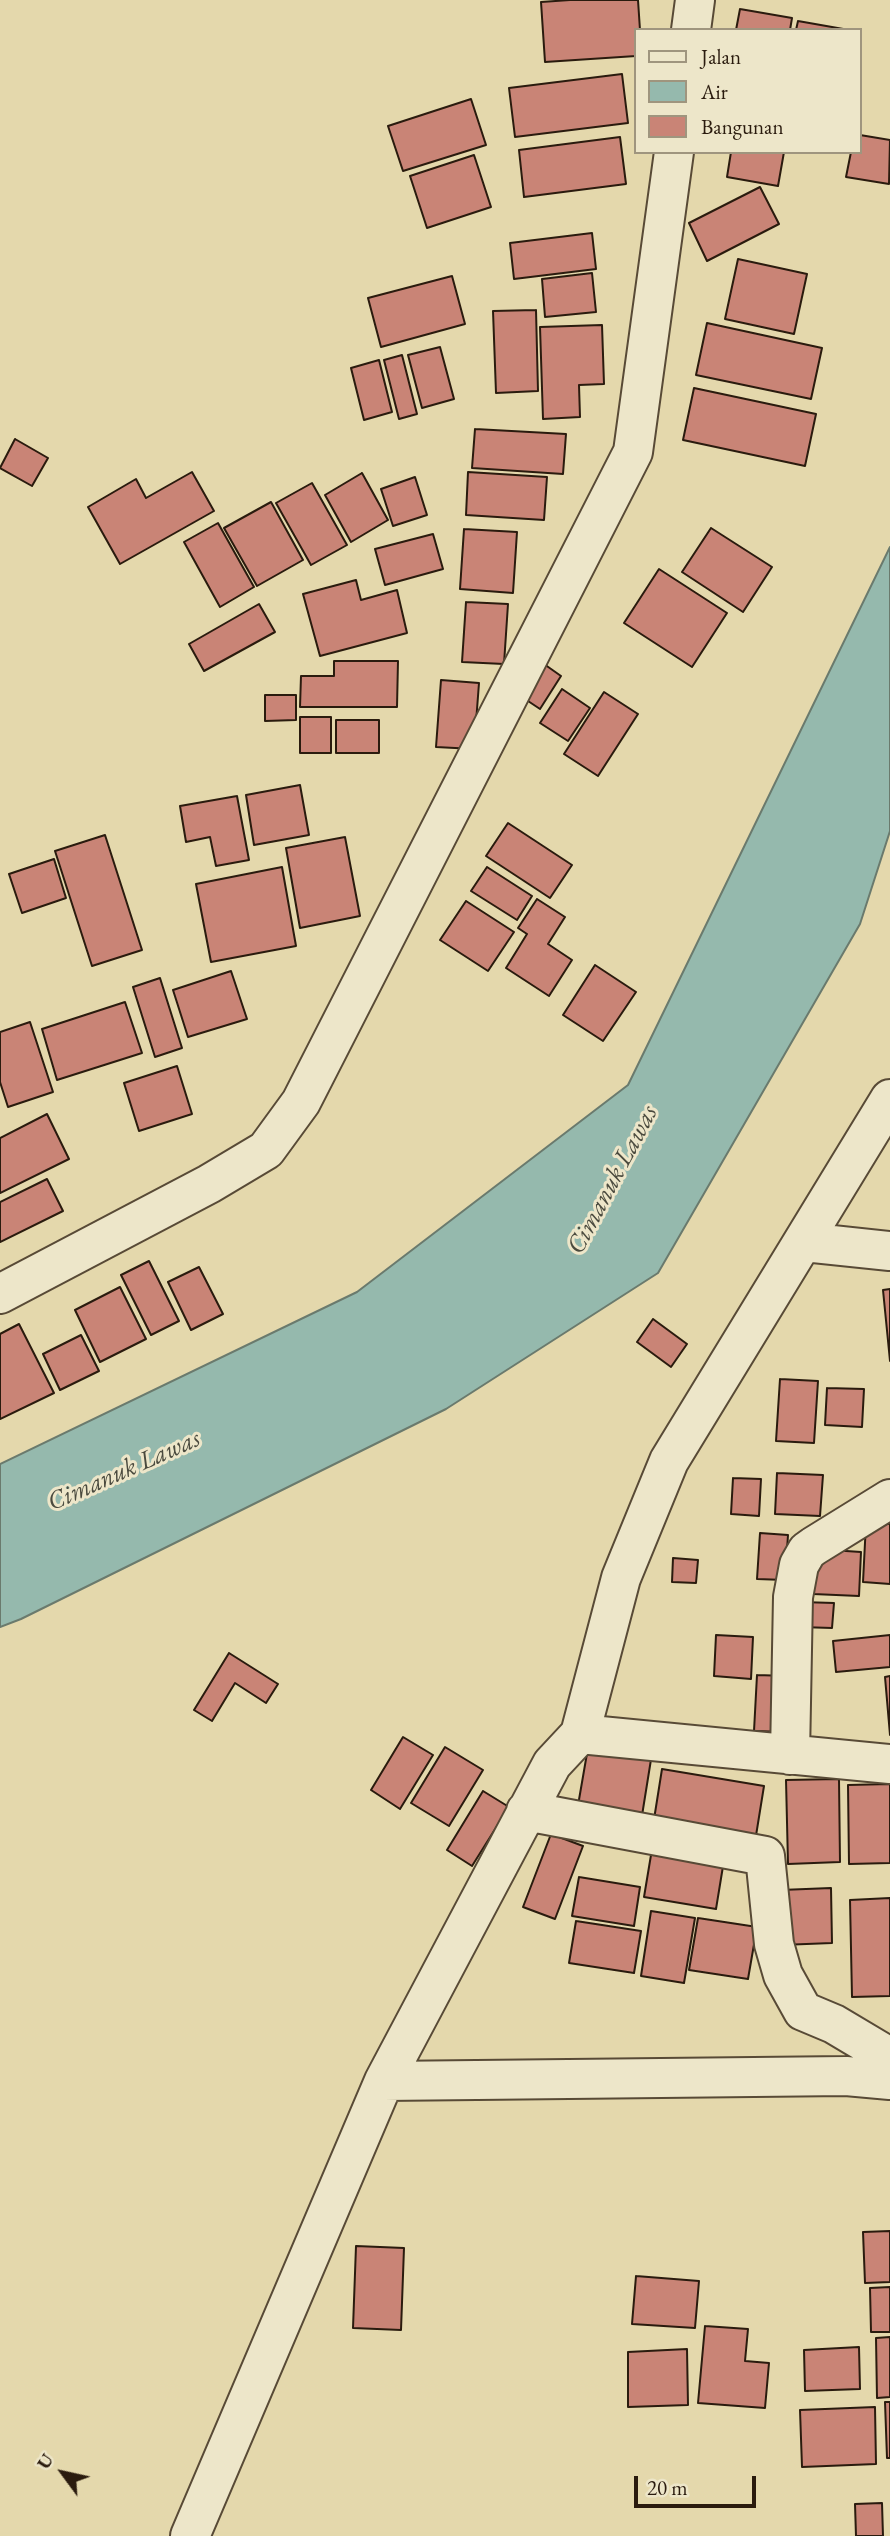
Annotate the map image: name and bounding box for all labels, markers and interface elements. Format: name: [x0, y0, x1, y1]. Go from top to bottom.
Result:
legend: [634, 28, 862, 154]
text: Jalan: [701, 43, 741, 70]
text: Air: [701, 78, 728, 105]
text: Bangunan: [701, 113, 784, 140]
water label: Cimanuk Lawas: [561, 1100, 665, 1260]
water label: Cimanuk Lawas: [43, 1423, 205, 1519]
north arrow: [28, 2438, 98, 2508]
text: U: [31, 2449, 59, 2474]
scale bar: [638, 2462, 760, 2506]
text: 20 m: [647, 2474, 688, 2501]

